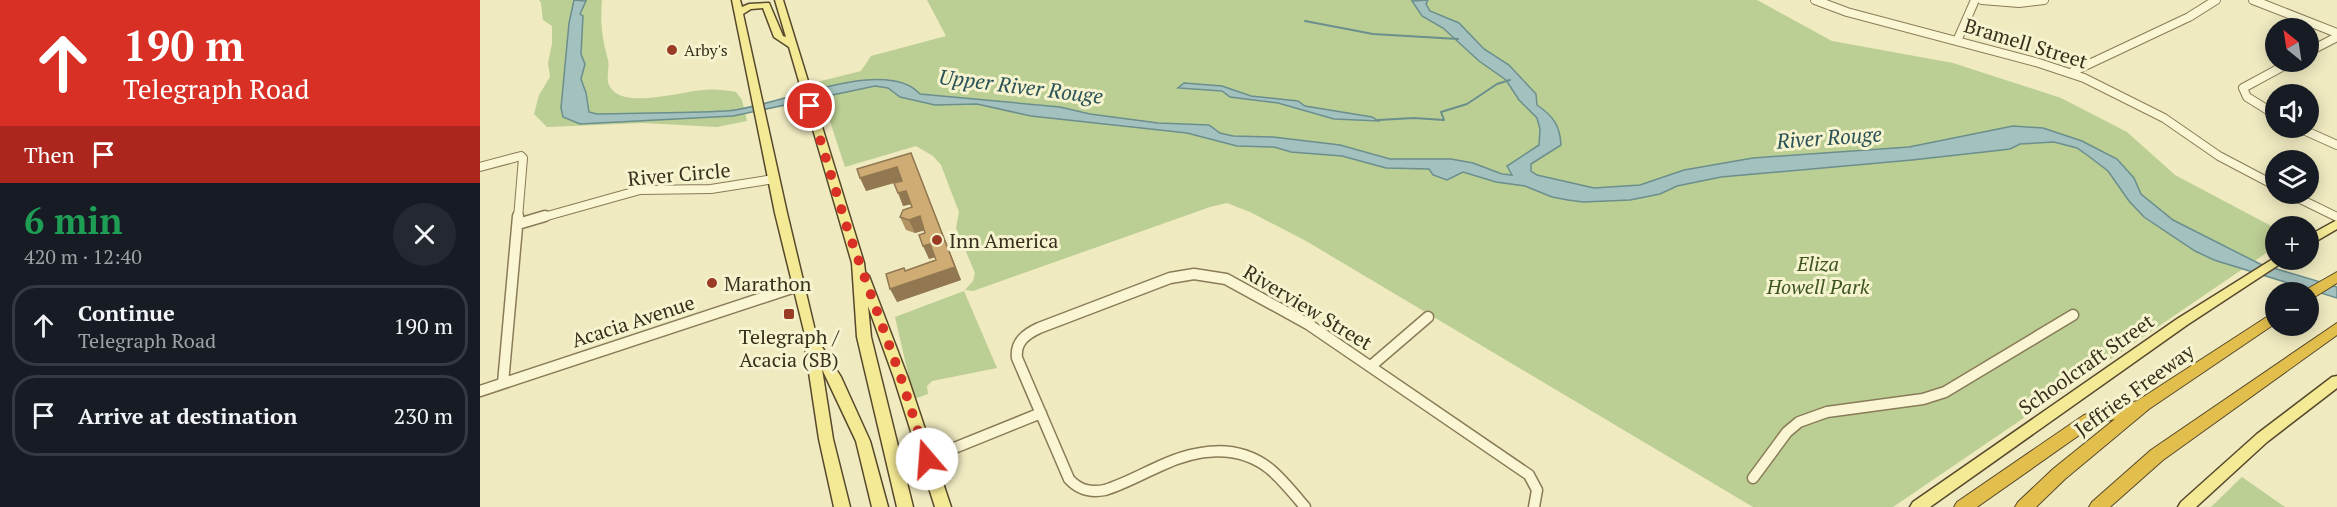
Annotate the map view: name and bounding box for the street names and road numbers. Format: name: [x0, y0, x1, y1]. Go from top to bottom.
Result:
street label: Bramell Street: [1961, 11, 2092, 75]
street label: River Circle: [626, 156, 732, 192]
street label: Riverview Street: [1239, 258, 1378, 356]
street label: Acacia Avenue: [568, 288, 698, 354]
street label: Schoolcraft Street: [2013, 307, 2159, 421]
street label: Jeffries Freeway: [2069, 337, 2200, 442]

